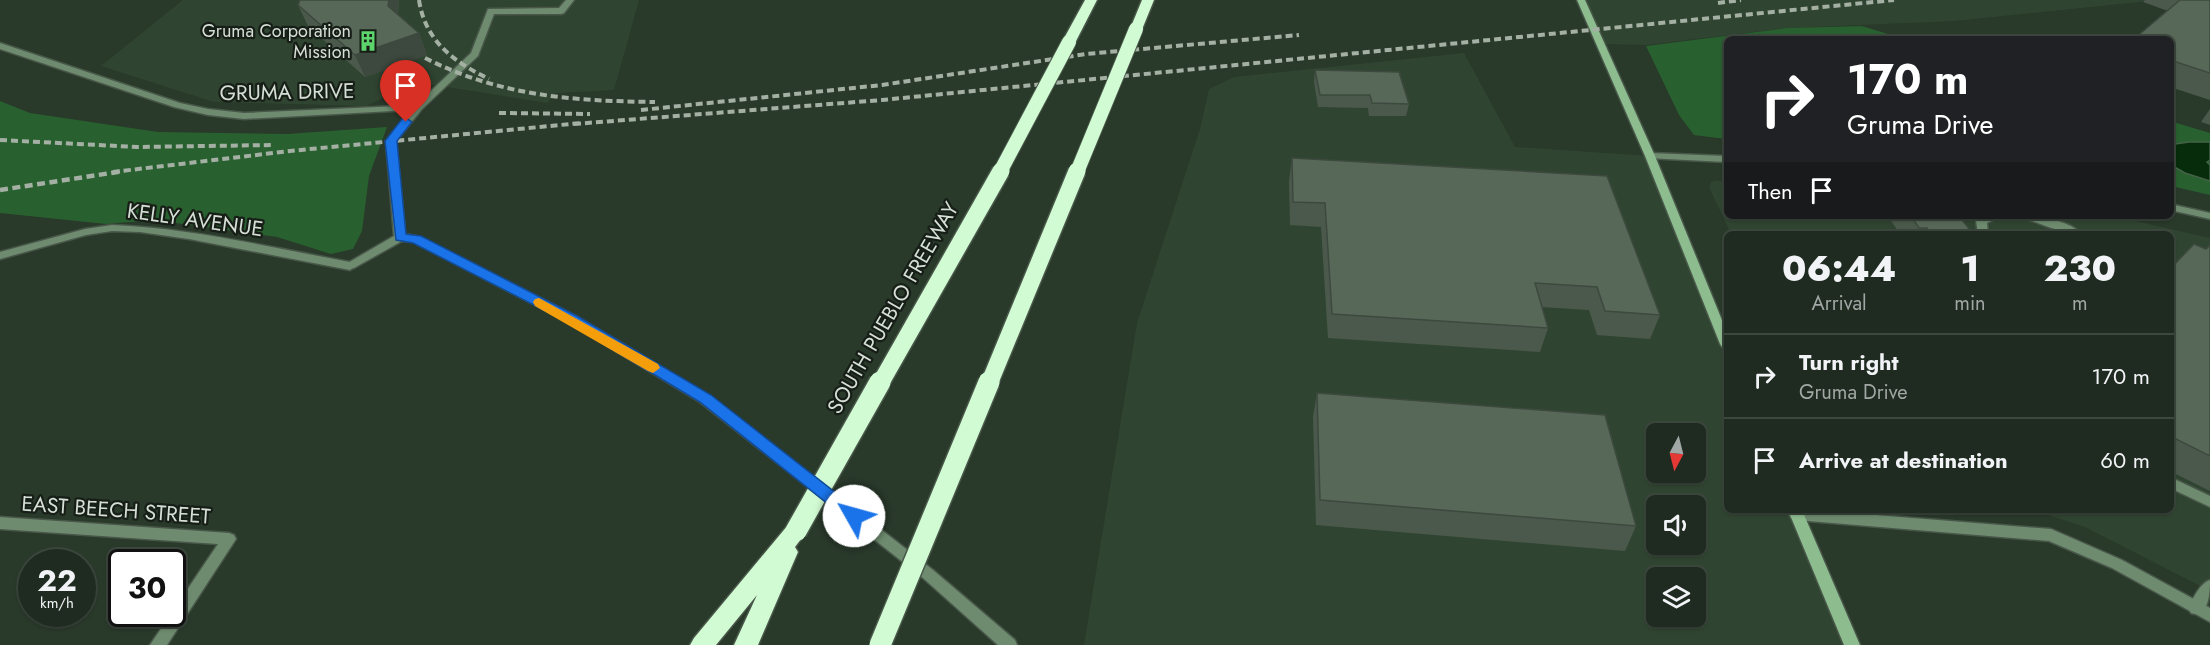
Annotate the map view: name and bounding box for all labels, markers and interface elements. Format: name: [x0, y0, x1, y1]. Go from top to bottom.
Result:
place label: Gruma Corporation Mission: [202, 18, 351, 65]
building icon: Gruma Corporation Mission: [356, 29, 380, 53]
text: 170 m: [1847, 49, 1969, 110]
pin: [380, 60, 431, 122]
icon: right: [1748, 60, 1826, 138]
icon: arrive: [389, 69, 422, 102]
street label: GRUMA DRIVE: [219, 76, 355, 108]
text: Gruma Drive: [1847, 105, 1994, 144]
icon: arrive: [1805, 174, 1838, 207]
text: Then: [1748, 175, 1793, 207]
street label: KELLY AVENUE: [125, 196, 265, 244]
street label: SOUTH PUEBLO FREEWAY: [820, 196, 966, 420]
text: 06:44: [1782, 242, 1896, 294]
text: 1: [1960, 242, 1979, 294]
text: 230: [2044, 242, 2116, 294]
text: Arrival: [1812, 289, 1867, 318]
text: min: [1954, 289, 1986, 318]
text: m: [2072, 289, 2088, 318]
text: Turn right: [1799, 346, 1899, 378]
icon: right: [1748, 360, 1781, 393]
text: 170 m: [2092, 360, 2150, 392]
text: Gruma Drive: [1799, 378, 1908, 407]
north arrow: [1646, 423, 1706, 483]
map controls: [1646, 423, 1706, 627]
icon: arrive: [1748, 444, 1781, 477]
text: Arrive at destination: [1799, 444, 2008, 476]
text: 60 m: [2100, 444, 2150, 476]
position arrow: [822, 484, 886, 548]
street label: EAST BEECH STREET: [20, 488, 212, 532]
button: sound: [1646, 495, 1706, 555]
speed limit sign: 30: [108, 549, 186, 627]
text: 22: [37, 559, 77, 602]
button: layers: [1646, 567, 1706, 627]
text: km/h: [40, 592, 74, 614]

